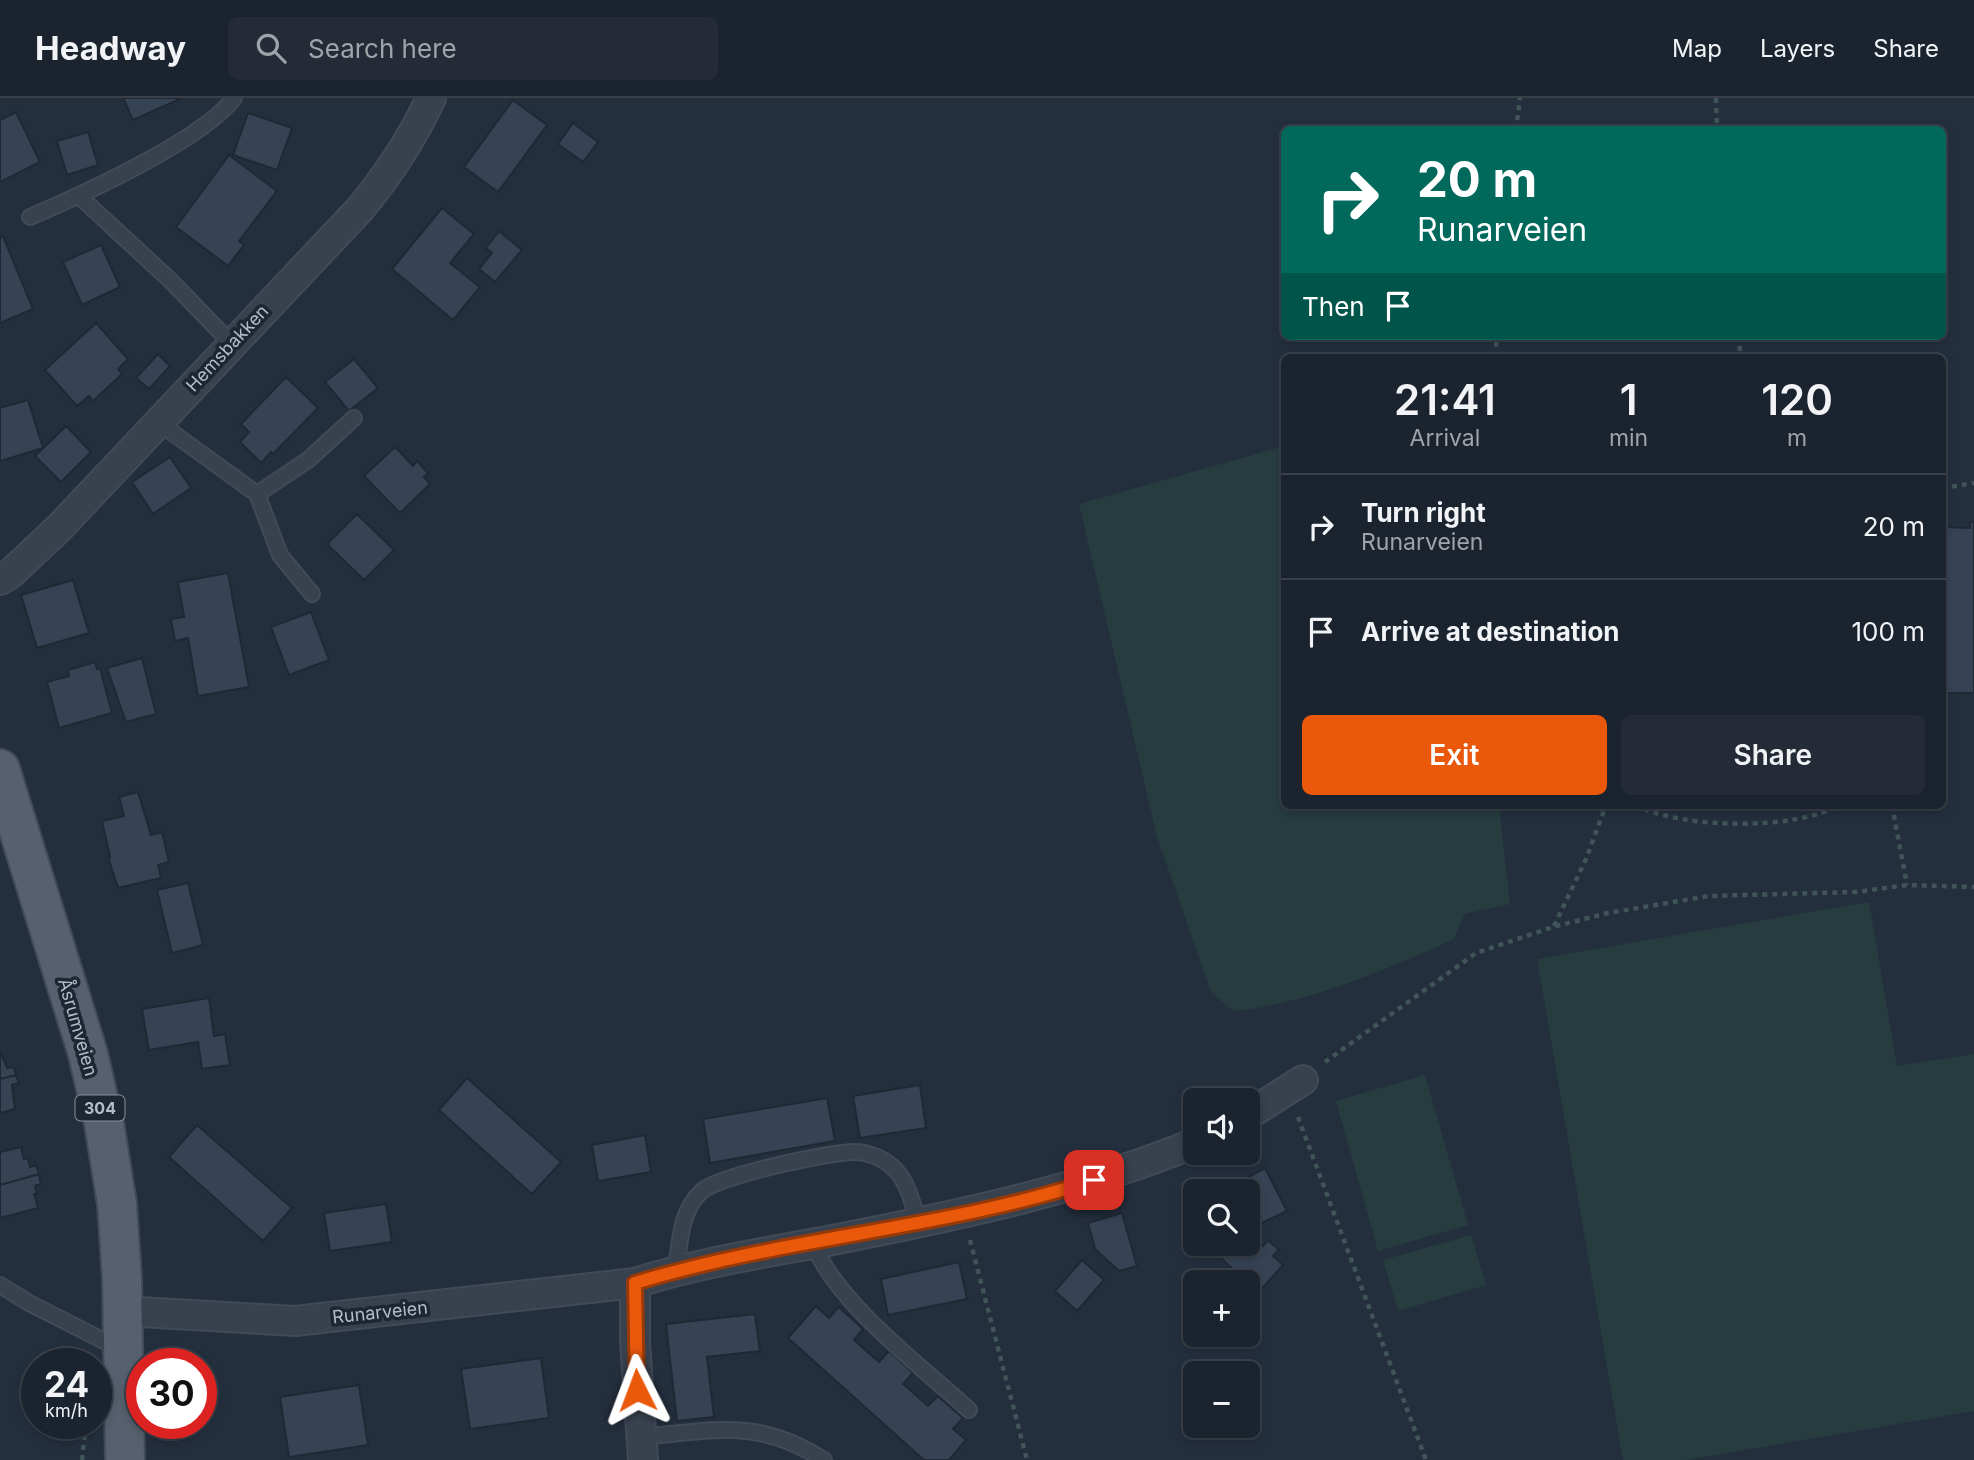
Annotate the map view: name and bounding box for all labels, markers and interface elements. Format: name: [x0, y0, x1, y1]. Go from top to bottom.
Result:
search box: [228, 17, 718, 80]
text: Headway: [35, 28, 186, 68]
icon: search: [252, 29, 290, 67]
text: Search here: [308, 33, 457, 64]
text: Map: [1672, 34, 1722, 63]
text: Layers: [1760, 34, 1835, 63]
text: Share: [1873, 34, 1939, 63]
text: 20 m: [1417, 150, 1537, 209]
icon: right: [1302, 154, 1393, 245]
text: Runarveien: [1417, 210, 1587, 249]
icon: arrive: [1379, 287, 1417, 325]
text: Then: [1302, 291, 1365, 322]
street label: Hemsbakken: [181, 300, 273, 396]
text: 21:41: [1394, 374, 1496, 425]
text: 1: [1620, 374, 1637, 425]
text: 120: [1761, 374, 1833, 425]
text: Arrival: [1410, 424, 1480, 452]
text: min: [1609, 424, 1648, 452]
text: m: [1787, 424, 1807, 452]
text: Turn right: [1361, 497, 1486, 528]
icon: right: [1302, 508, 1340, 546]
text: 20 m: [1863, 511, 1925, 542]
text: Runarveien: [1361, 528, 1483, 556]
icon: arrive: [1302, 613, 1340, 651]
text: Arrive at destination: [1361, 616, 1620, 647]
text: 100 m: [1852, 616, 1925, 647]
button: Exit: [1302, 715, 1607, 795]
button: Share: [1621, 715, 1925, 795]
street label: Åsrumveien: [54, 975, 104, 1078]
map controls: [1183, 1088, 1260, 1438]
button: sound: [1183, 1088, 1260, 1165]
road number: 304: [76, 1096, 124, 1120]
pin: [1064, 1150, 1124, 1210]
icon: arrive: [1075, 1161, 1113, 1199]
button: search: [1183, 1179, 1260, 1256]
button: +: [1183, 1270, 1260, 1347]
street label: Runarveien: [331, 1297, 429, 1327]
speed limit sign: 30: [126, 1348, 217, 1439]
position arrow: [600, 1353, 674, 1427]
button: −: [1183, 1361, 1260, 1438]
text: 24: [44, 1363, 89, 1405]
text: km/h: [45, 1400, 88, 1421]

